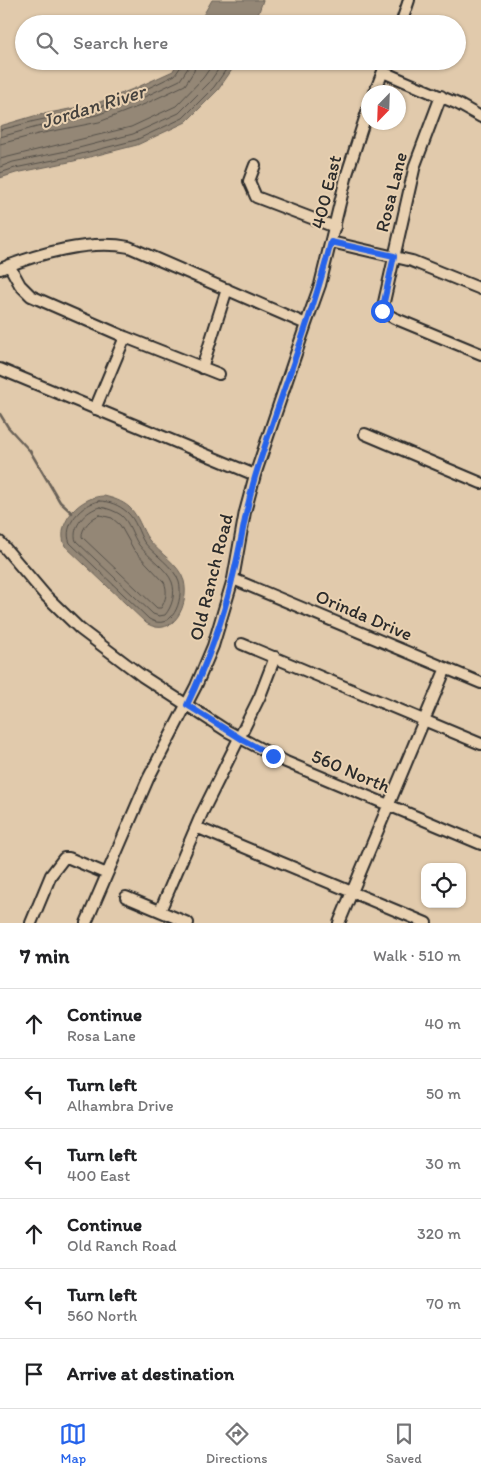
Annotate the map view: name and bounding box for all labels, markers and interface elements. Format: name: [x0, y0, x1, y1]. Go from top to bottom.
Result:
search box: [15, 15, 466, 70]
icon: search: [33, 29, 61, 57]
text: Search here: [73, 31, 168, 54]
water label: Jordan River: [38, 78, 150, 133]
north arrow: [361, 85, 406, 130]
street label: Rosa Lane: [370, 150, 412, 234]
street label: 400 East: [306, 153, 346, 231]
route start: [371, 300, 394, 323]
street label: Old Ranch Road: [184, 510, 238, 643]
street label: Orinda Drive: [312, 584, 416, 646]
street label: 560 North: [308, 744, 394, 798]
route end: [262, 745, 285, 768]
map controls: [421, 863, 466, 908]
button: locate: [421, 863, 466, 908]
text: 7 min: [20, 943, 69, 968]
text: Walk · 510 m: [373, 946, 461, 965]
text: Continue: [67, 1003, 142, 1026]
icon: ahead: [20, 1010, 48, 1038]
text: 40 m: [424, 1014, 461, 1033]
text: Rosa Lane: [67, 1026, 136, 1045]
text: Turn left: [67, 1073, 137, 1096]
icon: left: [20, 1080, 48, 1108]
text: 50 m: [426, 1084, 461, 1103]
text: Alhambra Drive: [67, 1096, 174, 1115]
text: Turn left: [67, 1143, 137, 1166]
icon: left: [20, 1150, 48, 1178]
text: 30 m: [425, 1154, 461, 1173]
text: 400 East: [67, 1166, 130, 1185]
text: Continue: [67, 1213, 142, 1236]
icon: ahead: [20, 1220, 48, 1248]
text: 320 m: [417, 1224, 461, 1243]
text: Old Ranch Road: [67, 1236, 177, 1255]
text: Turn left: [67, 1283, 137, 1306]
icon: left: [20, 1290, 48, 1318]
text: 70 m: [426, 1294, 461, 1313]
text: 560 North: [67, 1306, 137, 1325]
icon: arrive: [20, 1360, 48, 1388]
text: Arrive at destination: [67, 1362, 234, 1385]
tab: Map: [59, 1420, 87, 1467]
tab: Directions: [206, 1420, 267, 1467]
tab: Saved: [386, 1420, 422, 1467]

